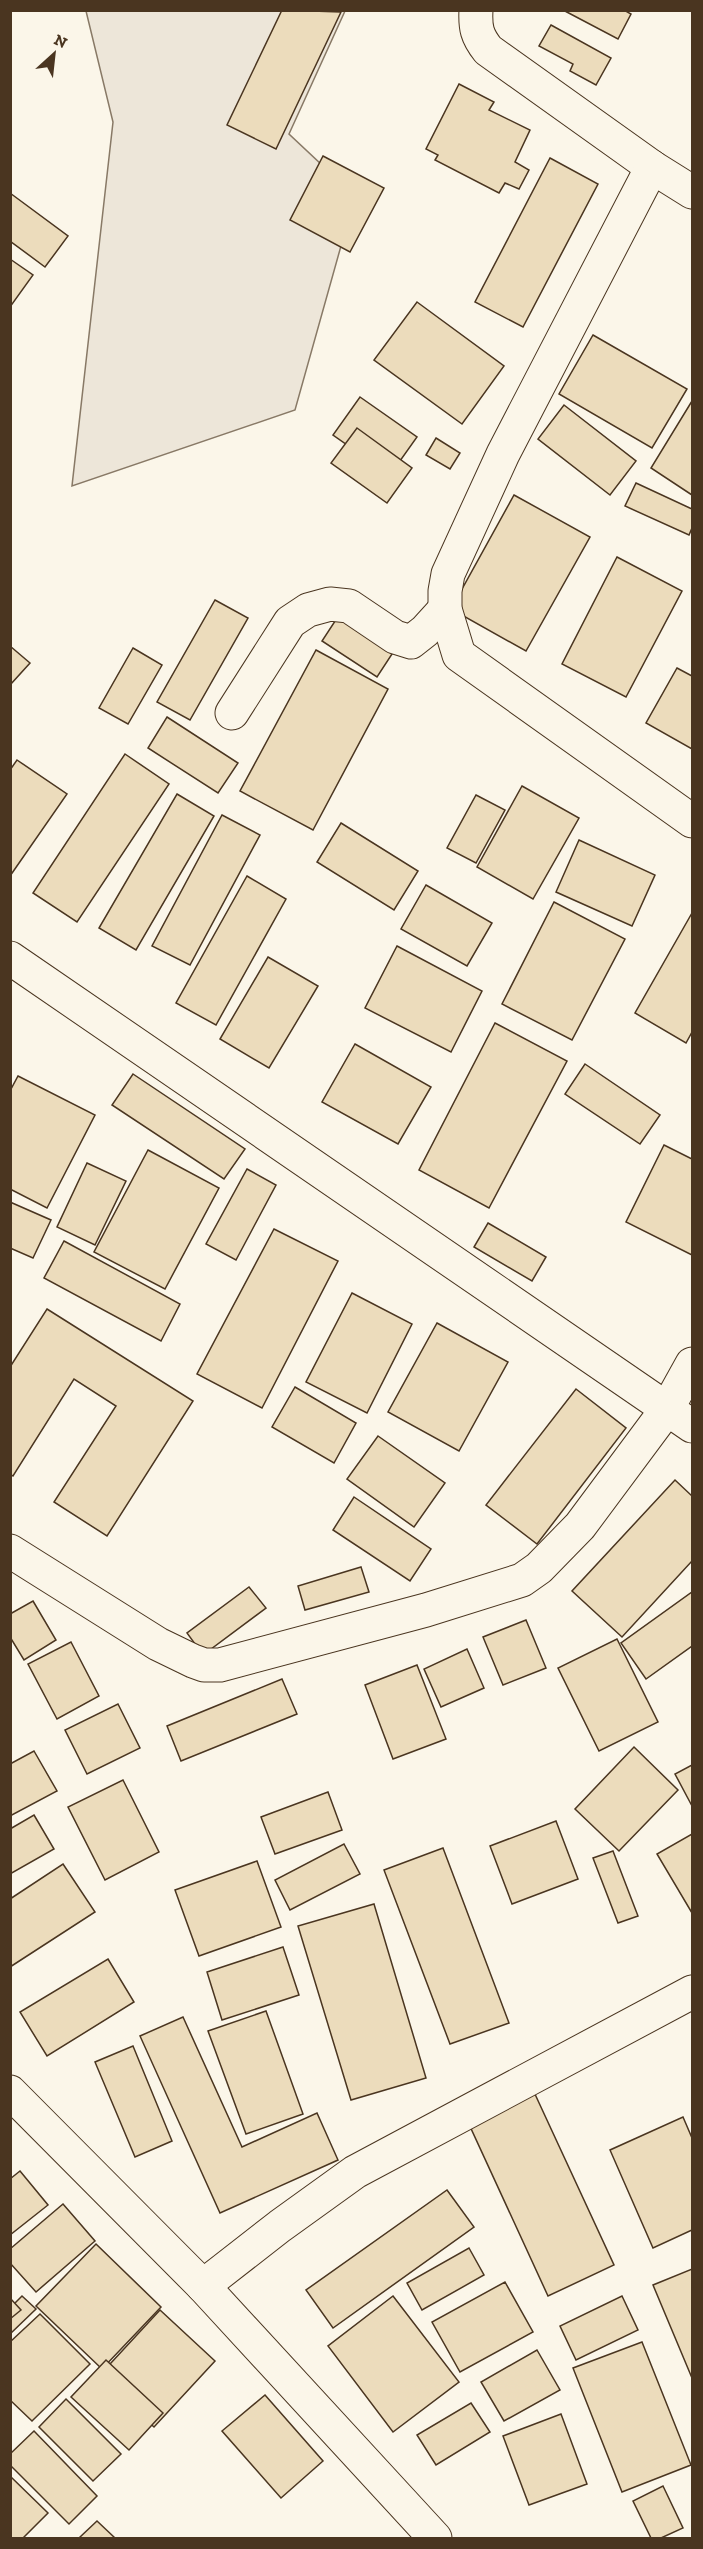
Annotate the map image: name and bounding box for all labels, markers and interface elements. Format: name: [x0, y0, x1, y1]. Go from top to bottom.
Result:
north arrow: [24, 24, 84, 84]
text: N: [51, 30, 70, 52]

